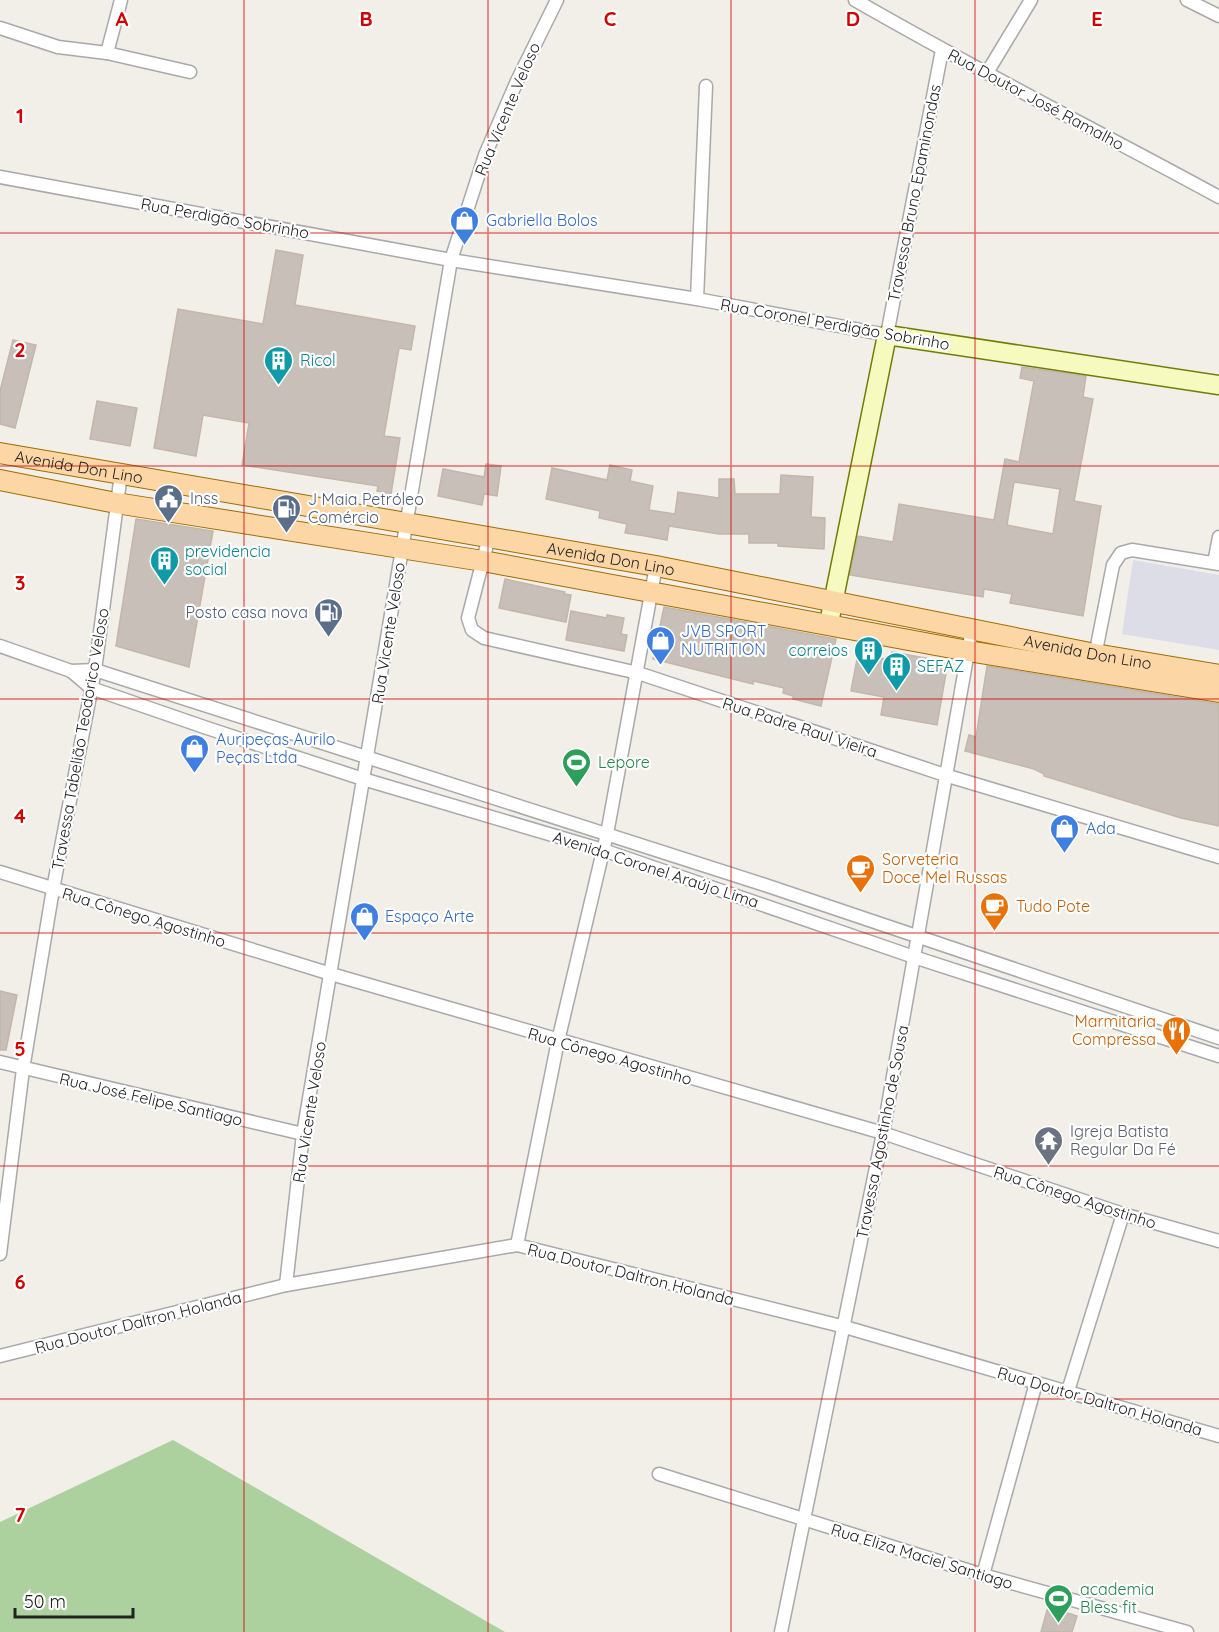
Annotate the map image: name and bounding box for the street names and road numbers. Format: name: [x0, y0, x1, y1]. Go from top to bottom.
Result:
street label: Rua Vicente Veloso: [470, 39, 544, 179]
street label: Rua Doutor José Ramalho: [945, 44, 1127, 154]
street label: Travessa Bruno Epaminondas: [883, 82, 945, 304]
street label: Rua Perdigão Sobrinho: [139, 193, 311, 243]
street label: Rua Coronel Perdigão Sobrinho: [719, 294, 951, 354]
street label: Avenida Don Lino: [13, 446, 144, 487]
street label: Avenida Don Lino: [545, 537, 677, 580]
street label: Rua Vicente Veloso: [367, 561, 409, 705]
street label: Travessa Tabelião Teodorico Veloso: [47, 607, 113, 871]
street label: Avenida Don Lino: [1022, 630, 1153, 673]
street label: Rua Padre Raul Vieira: [720, 693, 880, 761]
street label: Avenida Coronel Araújo Lima: [551, 826, 761, 912]
street label: Rua Cônego Agostinho: [60, 883, 228, 951]
street label: Rua Cônego Agostinho: [526, 1023, 694, 1089]
street label: Travessa Agostinho de Sousa: [851, 1023, 913, 1241]
street label: Rua Vicente Veloso: [288, 1040, 330, 1184]
street label: Rua José Felipe Santiago: [57, 1068, 245, 1130]
street label: Rua Cônego Agostinho: [991, 1161, 1159, 1233]
street label: Rua Doutor Daltron Holanda: [526, 1239, 736, 1309]
street label: Rua Doutor Daltron Holanda: [33, 1287, 243, 1357]
street label: Rua Doutor Daltron Holanda: [995, 1362, 1205, 1440]
street label: Rua Eliza Maciel Santiago: [829, 1519, 1015, 1593]

